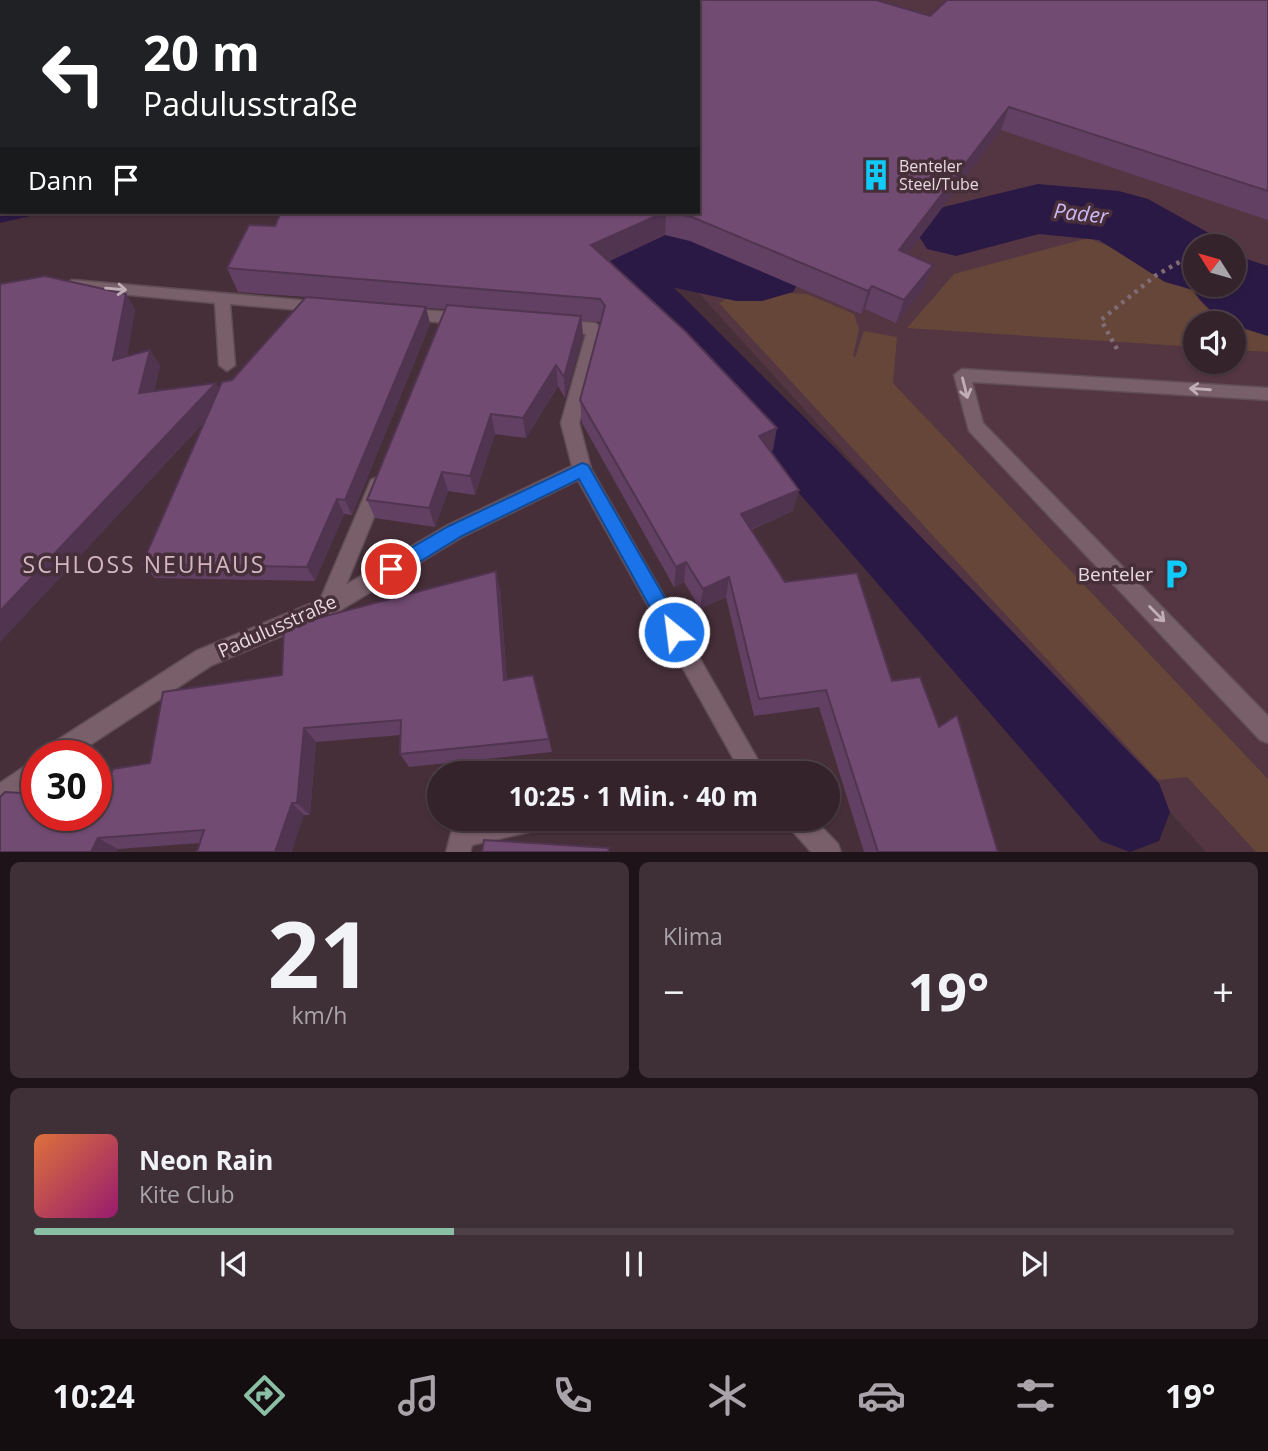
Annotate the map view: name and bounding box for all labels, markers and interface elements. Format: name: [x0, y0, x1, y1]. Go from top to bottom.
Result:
text: 20 m: [143, 19, 260, 85]
icon: left: [28, 28, 119, 119]
text: Padulusstraße: [143, 82, 358, 125]
place label: Benteler Steel/Tube: [899, 155, 979, 195]
building icon: Benteler Steel/Tube: [859, 158, 893, 192]
icon: arrive: [107, 161, 145, 199]
text: Dann: [28, 162, 93, 198]
water label: Pader: [1052, 196, 1110, 230]
north arrow: [1183, 234, 1246, 298]
map controls: [1183, 234, 1246, 374]
one-way arrow: [104, 283, 127, 296]
button: sound: [1183, 311, 1246, 374]
one-way arrow: [959, 376, 972, 399]
one-way arrow: [1189, 382, 1212, 395]
pin: [361, 539, 421, 599]
district label: SCHLOSS NEUHAUS: [23, 548, 265, 580]
icon: arrive: [372, 550, 410, 588]
parking icon: Benteler: [1159, 557, 1193, 591]
place label: Benteler: [1078, 561, 1153, 587]
street label: Padulusstraße: [214, 588, 340, 664]
position arrow: [637, 595, 711, 669]
one-way arrow: [1149, 605, 1166, 622]
speed limit sign: 30: [21, 740, 112, 831]
text: 10:25 · 1 Min. · 40 m: [509, 778, 758, 814]
text: 21: [267, 891, 372, 1015]
text: Klima: [663, 920, 723, 952]
text: 19°: [908, 955, 989, 1026]
text: −: [663, 965, 685, 1017]
text: +: [1212, 965, 1234, 1017]
text: km/h: [292, 999, 347, 1031]
text: Neon Rain: [139, 1142, 273, 1178]
text: Kite Club: [139, 1178, 234, 1210]
icon: previous: [215, 1245, 253, 1283]
icon: pause: [615, 1245, 653, 1283]
icon: next: [1015, 1245, 1053, 1283]
icon: directions: [240, 1371, 289, 1420]
icon: music: [394, 1371, 443, 1420]
icon: phone: [548, 1371, 597, 1420]
icon: climate: [703, 1371, 752, 1420]
icon: car: [857, 1371, 906, 1420]
icon: filters: [1011, 1371, 1060, 1420]
text: 10:24: [53, 1374, 135, 1417]
text: 19°: [1165, 1374, 1215, 1417]

